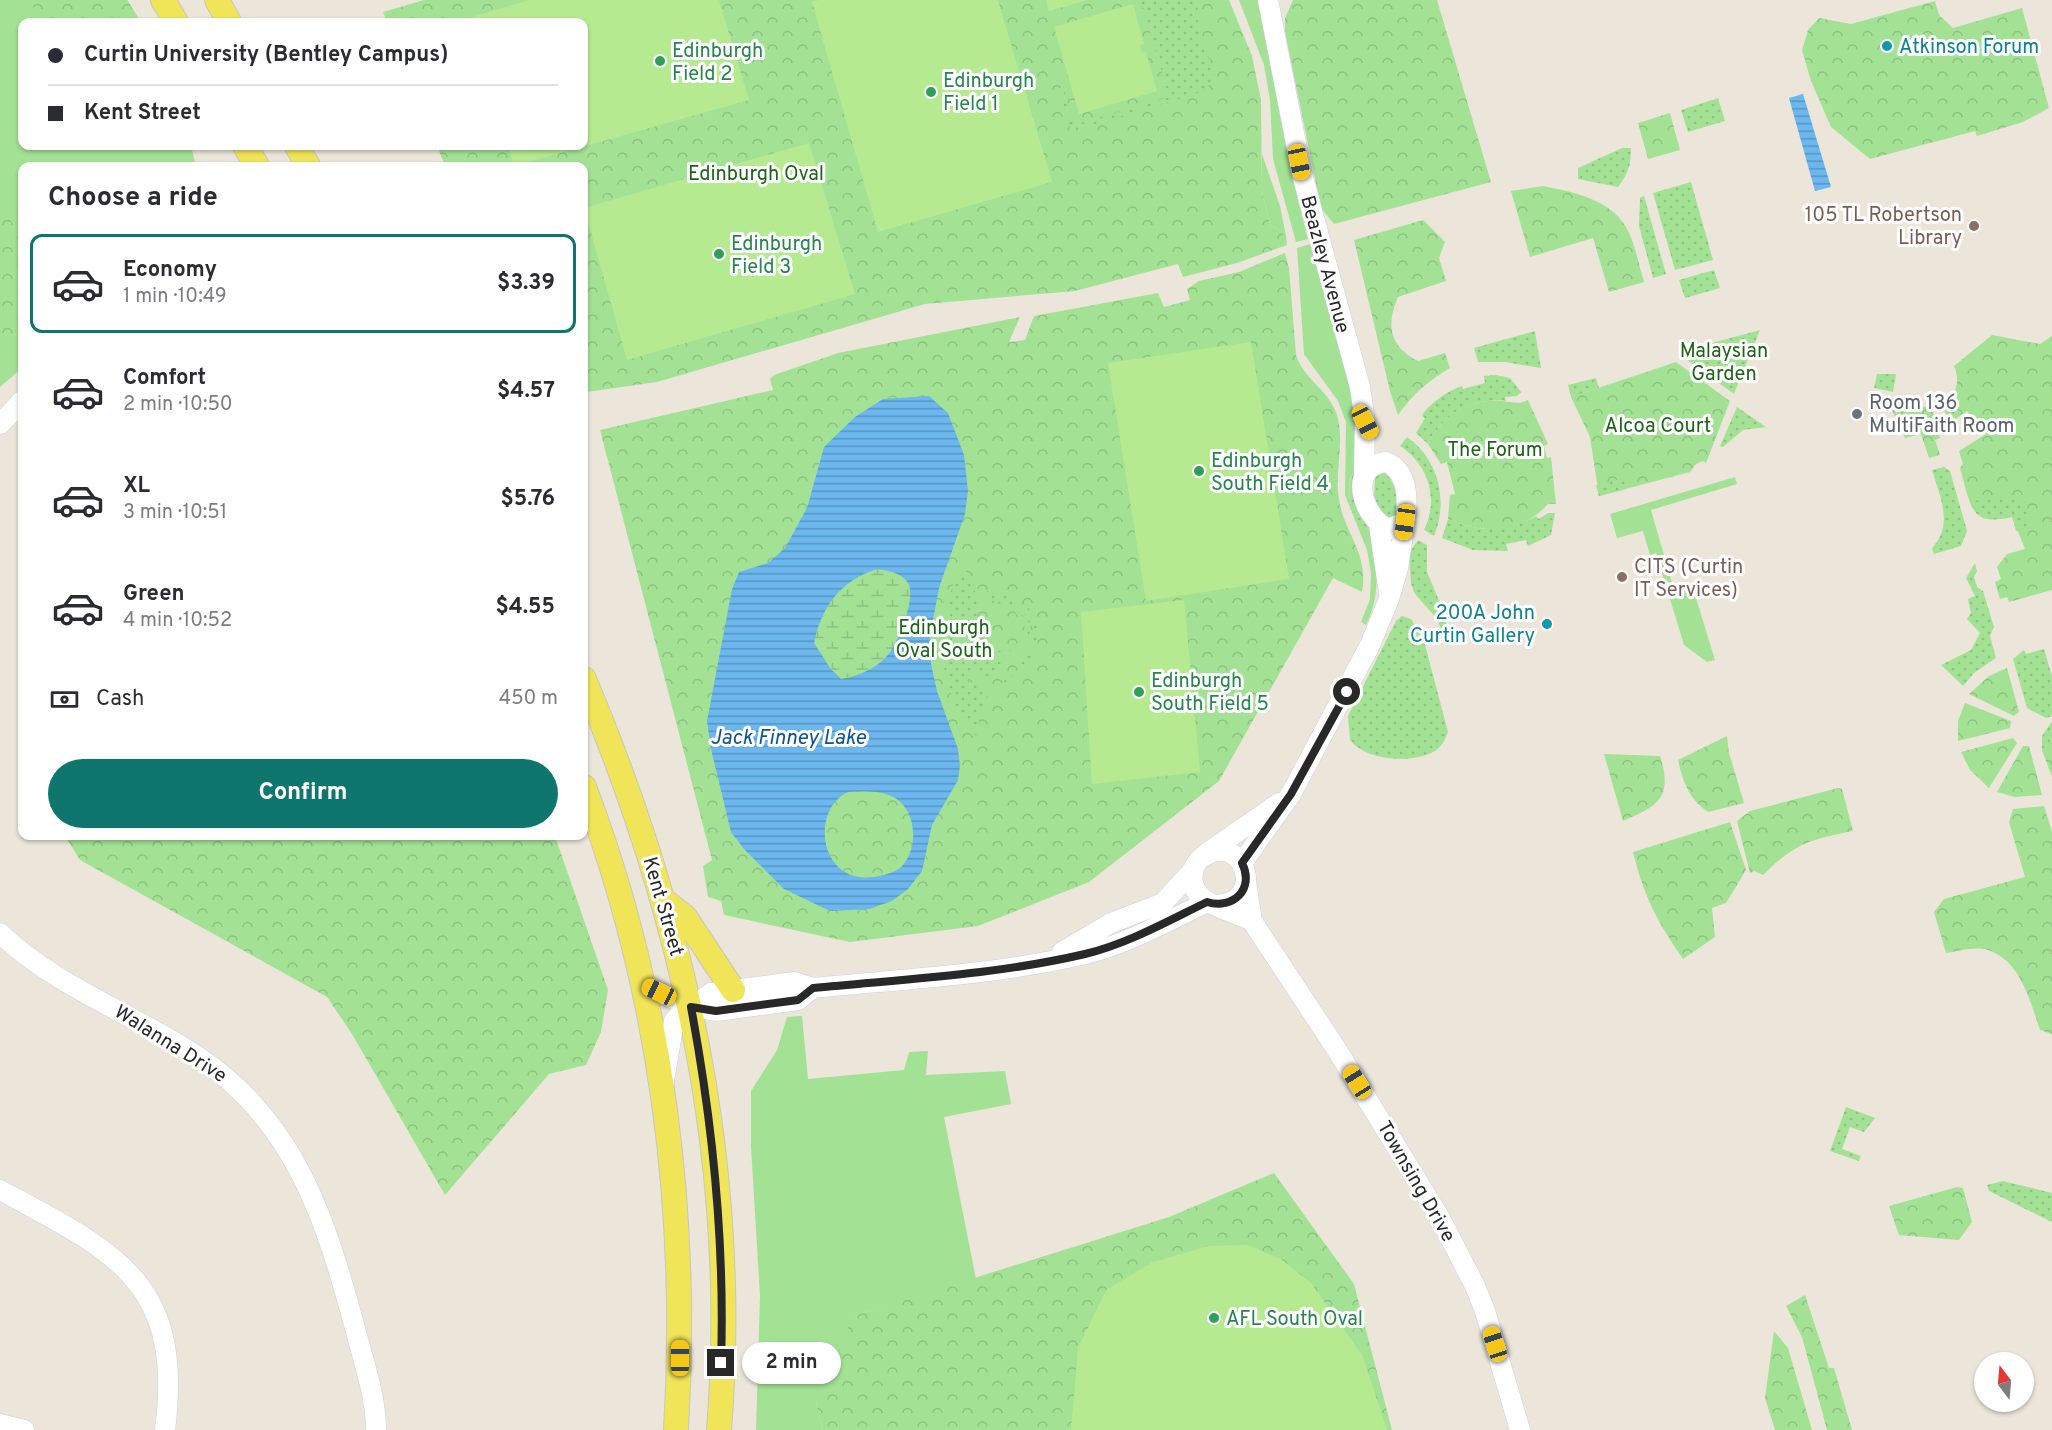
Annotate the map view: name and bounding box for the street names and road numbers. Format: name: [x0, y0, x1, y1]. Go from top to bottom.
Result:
street label: Beazley Avenue: [1293, 193, 1355, 336]
street label: Kent Street: [636, 854, 689, 959]
street label: Walanna Drive: [109, 1000, 231, 1090]
street label: Townsing Drive: [1370, 1117, 1460, 1247]

